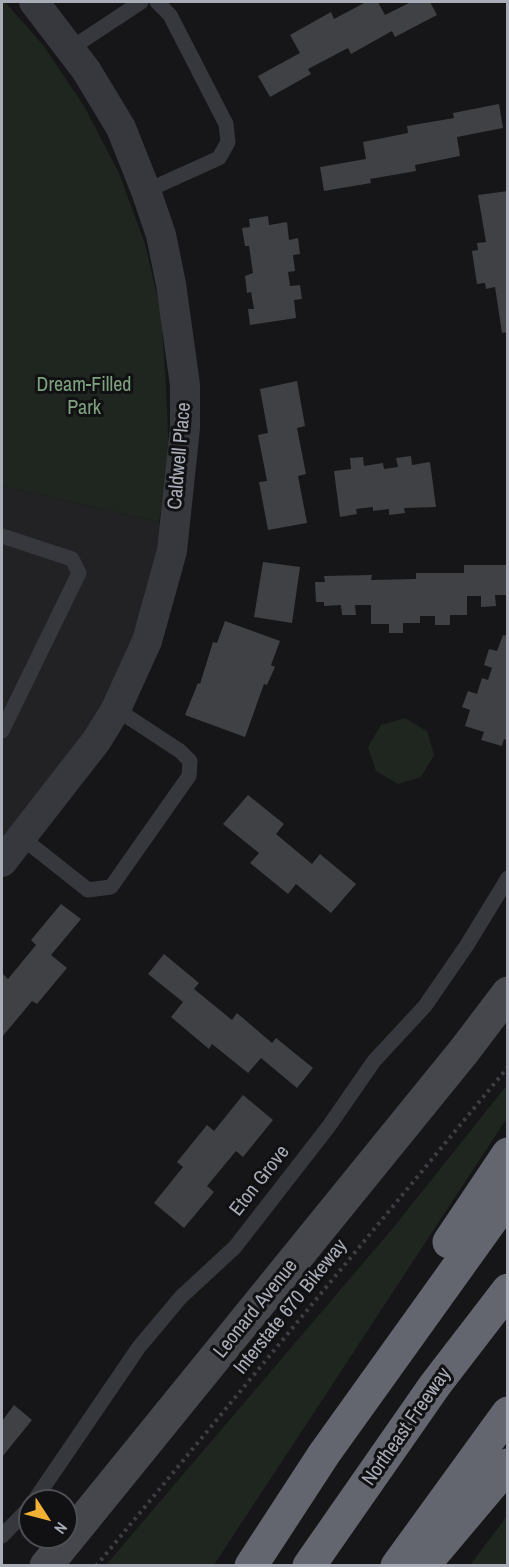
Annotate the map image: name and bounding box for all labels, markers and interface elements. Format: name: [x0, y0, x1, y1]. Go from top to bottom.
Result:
park label: Dream-Filled Park: [37, 374, 131, 421]
street label: Caldwell Place: [163, 401, 197, 511]
street label: Eton Grove: [225, 1141, 295, 1221]
street label: Interstate 670 Bikeway: [229, 1235, 353, 1379]
street label: Leonard Avenue: [209, 1255, 303, 1363]
street label: Northeast Freeway: [357, 1363, 457, 1491]
north arrow: [18, 1489, 78, 1549]
text: N: [49, 1518, 73, 1539]

